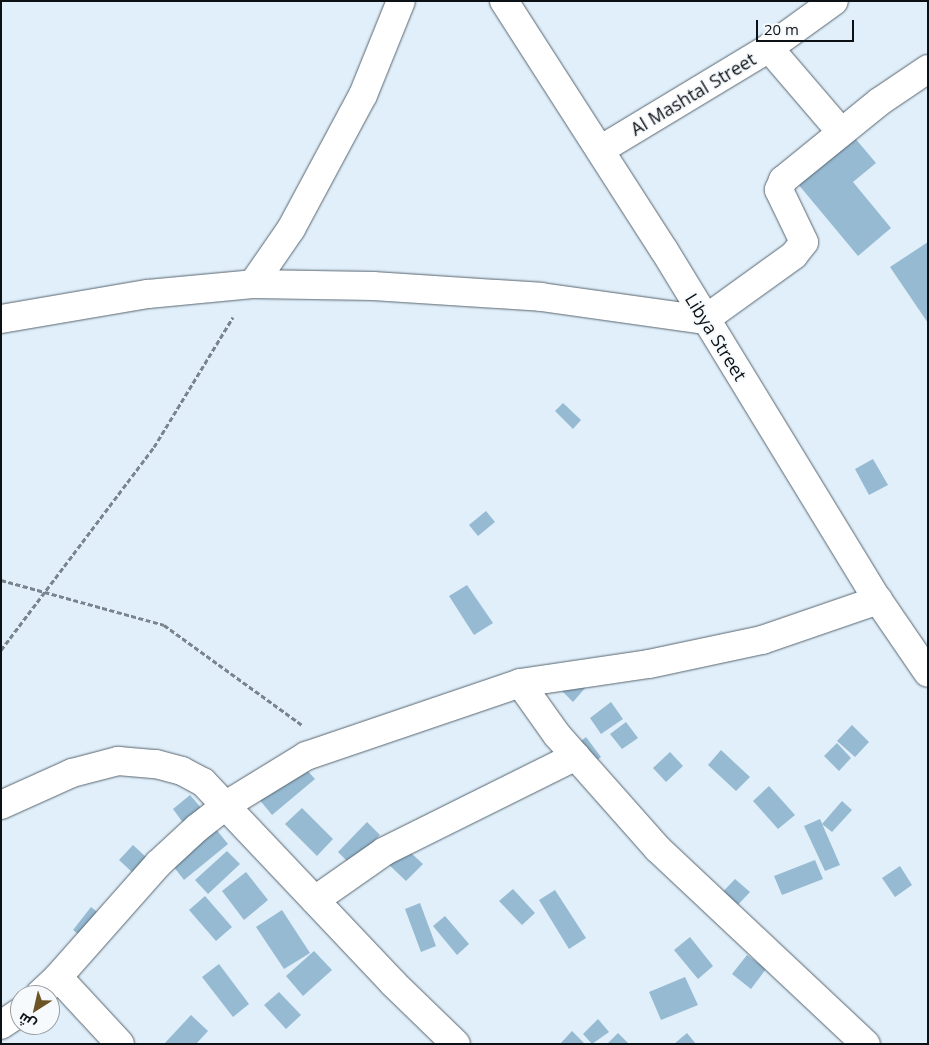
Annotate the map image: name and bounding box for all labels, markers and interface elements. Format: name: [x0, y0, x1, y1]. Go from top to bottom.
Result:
scale bar: [759, 10, 856, 42]
text: 20 m: [764, 19, 799, 39]
street label: Al Mashtal Street: [626, 48, 760, 140]
street label: Libya Street: [681, 289, 751, 385]
north arrow: [10, 985, 60, 1035]
text: ش: [14, 1009, 39, 1035]

